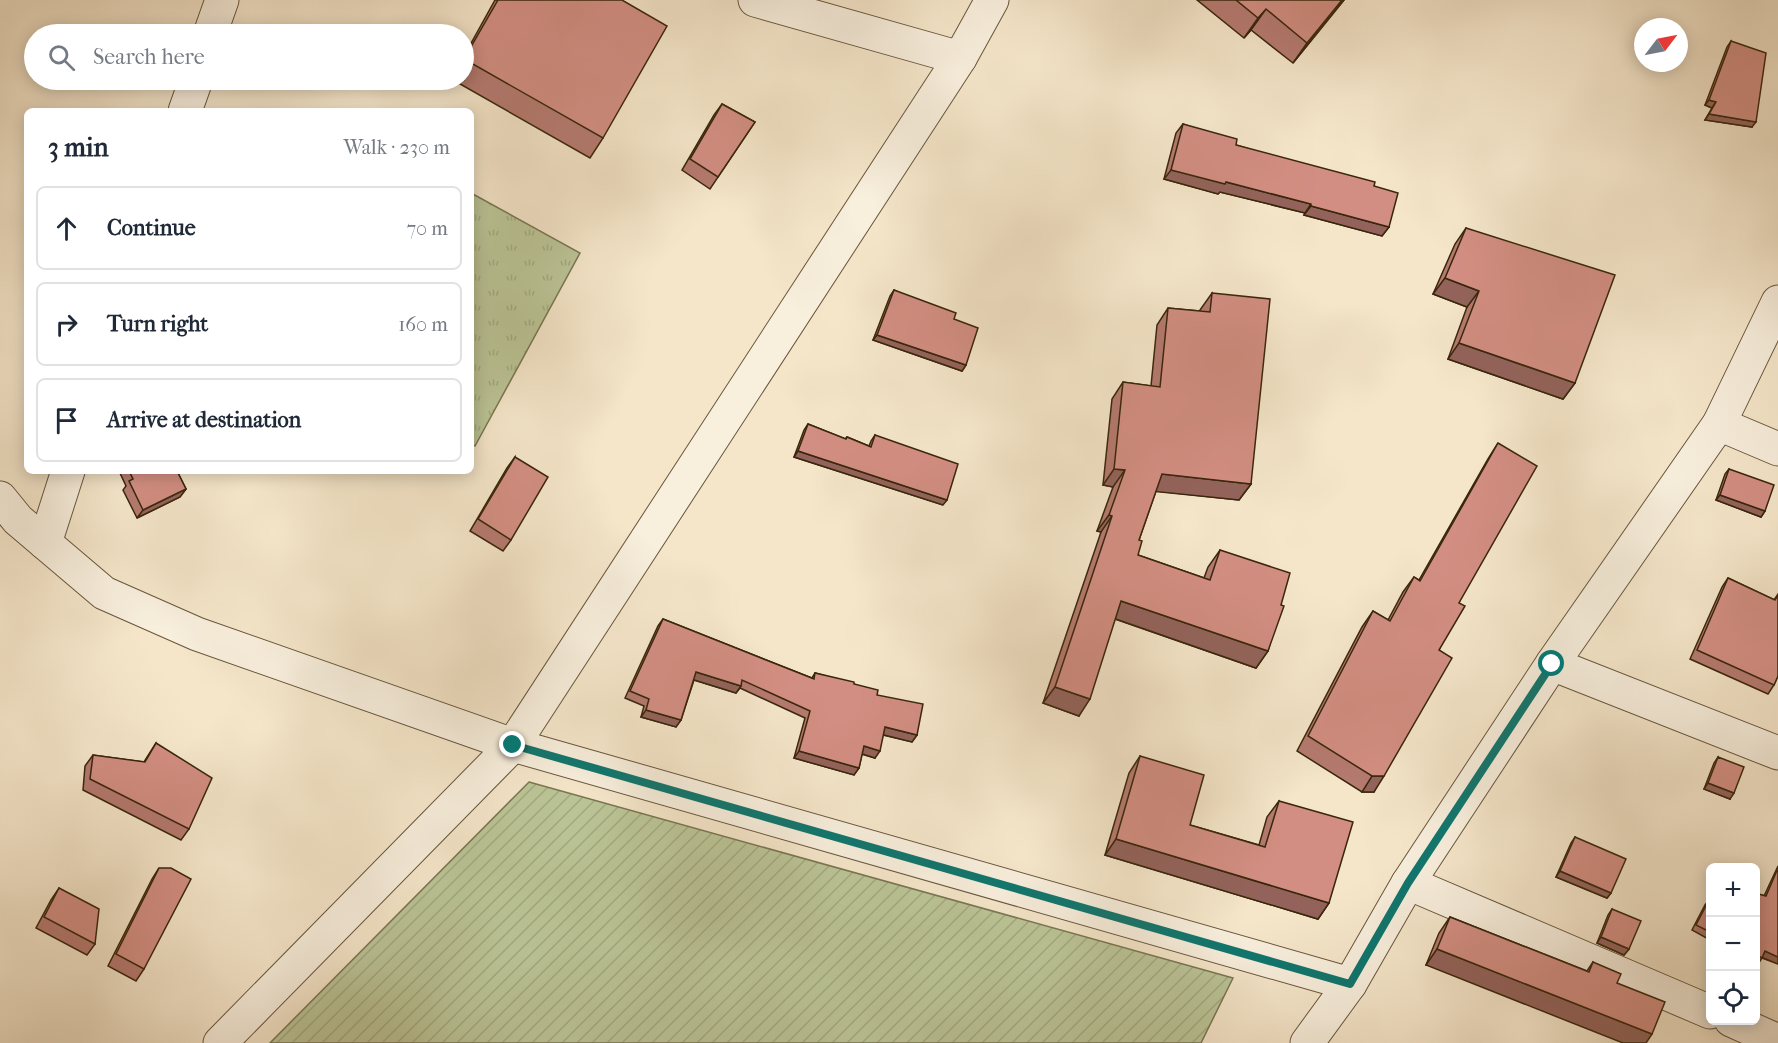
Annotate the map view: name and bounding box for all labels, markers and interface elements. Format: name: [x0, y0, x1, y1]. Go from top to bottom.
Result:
north arrow: [1634, 18, 1688, 72]
search box: [24, 24, 474, 90]
icon: search: [45, 41, 78, 74]
text: Search here: [93, 44, 205, 70]
text: 3 min: [48, 132, 109, 163]
text: Walk · 230 m: [344, 136, 450, 159]
icon: ahead: [50, 212, 83, 245]
text: Continue: [107, 215, 196, 241]
text: 70 m: [406, 217, 448, 240]
icon: right: [50, 308, 83, 341]
text: Turn right: [107, 311, 208, 337]
text: 160 m: [398, 313, 448, 336]
icon: arrive: [50, 404, 83, 437]
text: Arrive at destination: [107, 407, 301, 433]
route start: [1538, 650, 1564, 676]
route end: [499, 731, 525, 757]
map controls: [1706, 863, 1760, 1025]
button: +: [1706, 863, 1760, 917]
button: −: [1706, 917, 1760, 971]
button: locate: [1706, 971, 1760, 1025]

